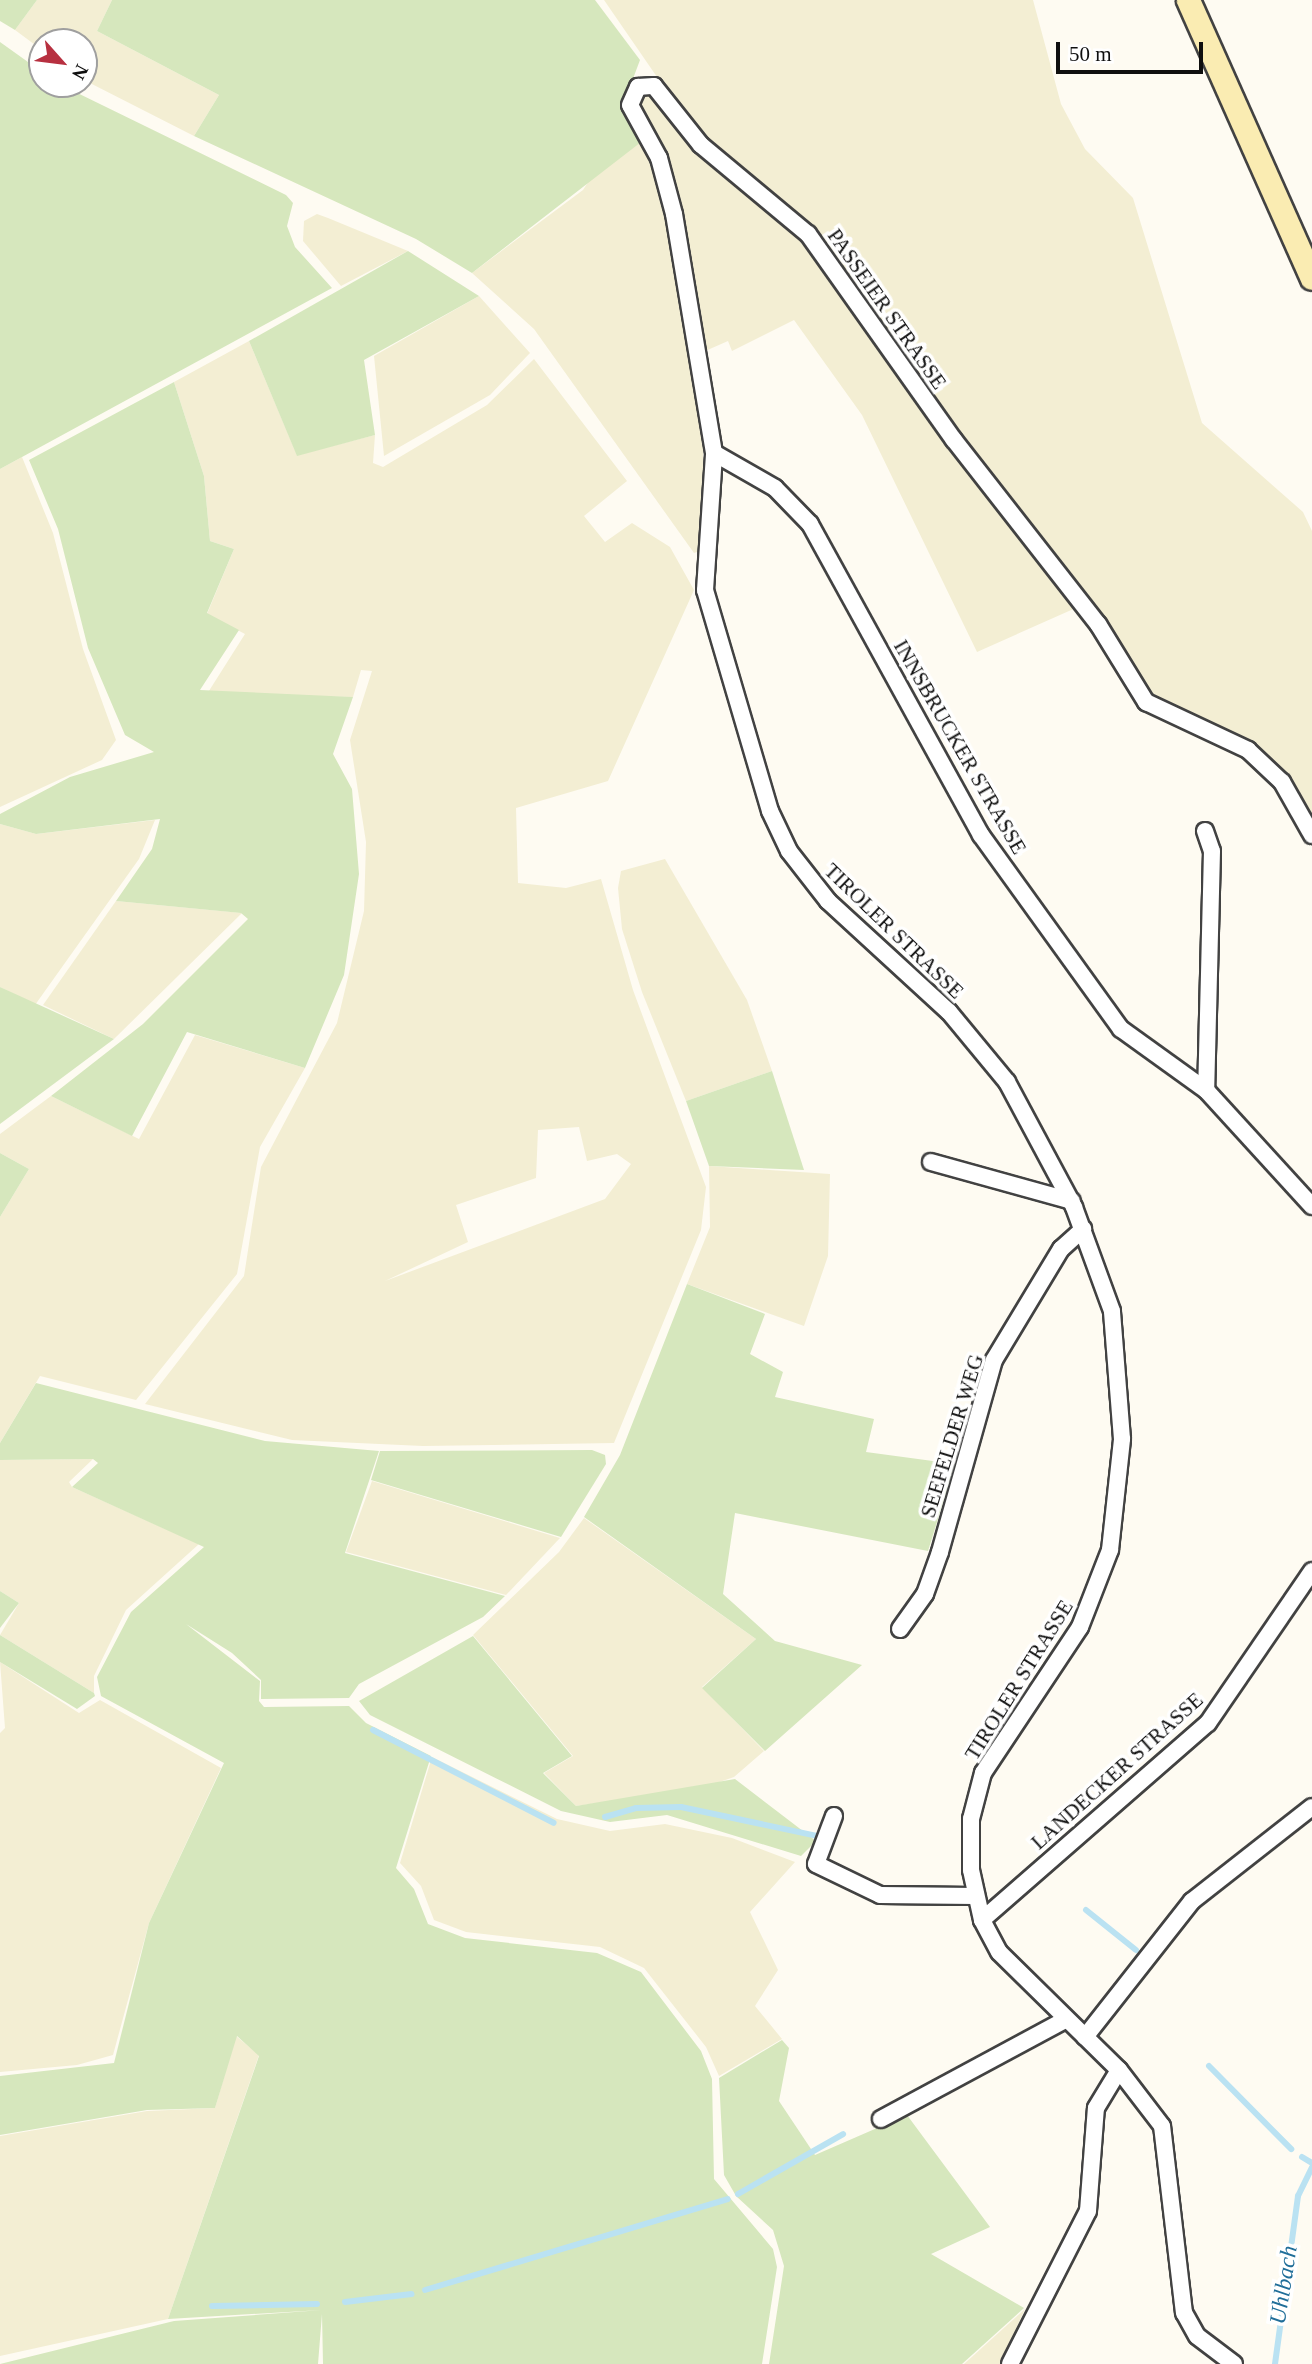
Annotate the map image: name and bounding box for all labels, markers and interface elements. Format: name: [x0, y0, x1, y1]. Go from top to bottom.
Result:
north arrow: [28, 28, 98, 98]
scale bar: [1060, 28, 1207, 72]
text: 50 m: [1069, 42, 1112, 66]
text: N: [68, 61, 93, 83]
street label: PASSEIER STRASSE: [822, 224, 952, 394]
street label: INNSBRUCKER STRASSE: [888, 635, 1032, 859]
street label: TIROLER STRASSE: [819, 858, 969, 1004]
street label: SEEFELDER WEG: [915, 1351, 989, 1521]
street label: TIROLER STRASSE: [960, 1595, 1078, 1765]
street label: LANDECKER STRASSE: [1026, 1687, 1208, 1855]
water label: Uhlbach: [1264, 2244, 1304, 2326]

